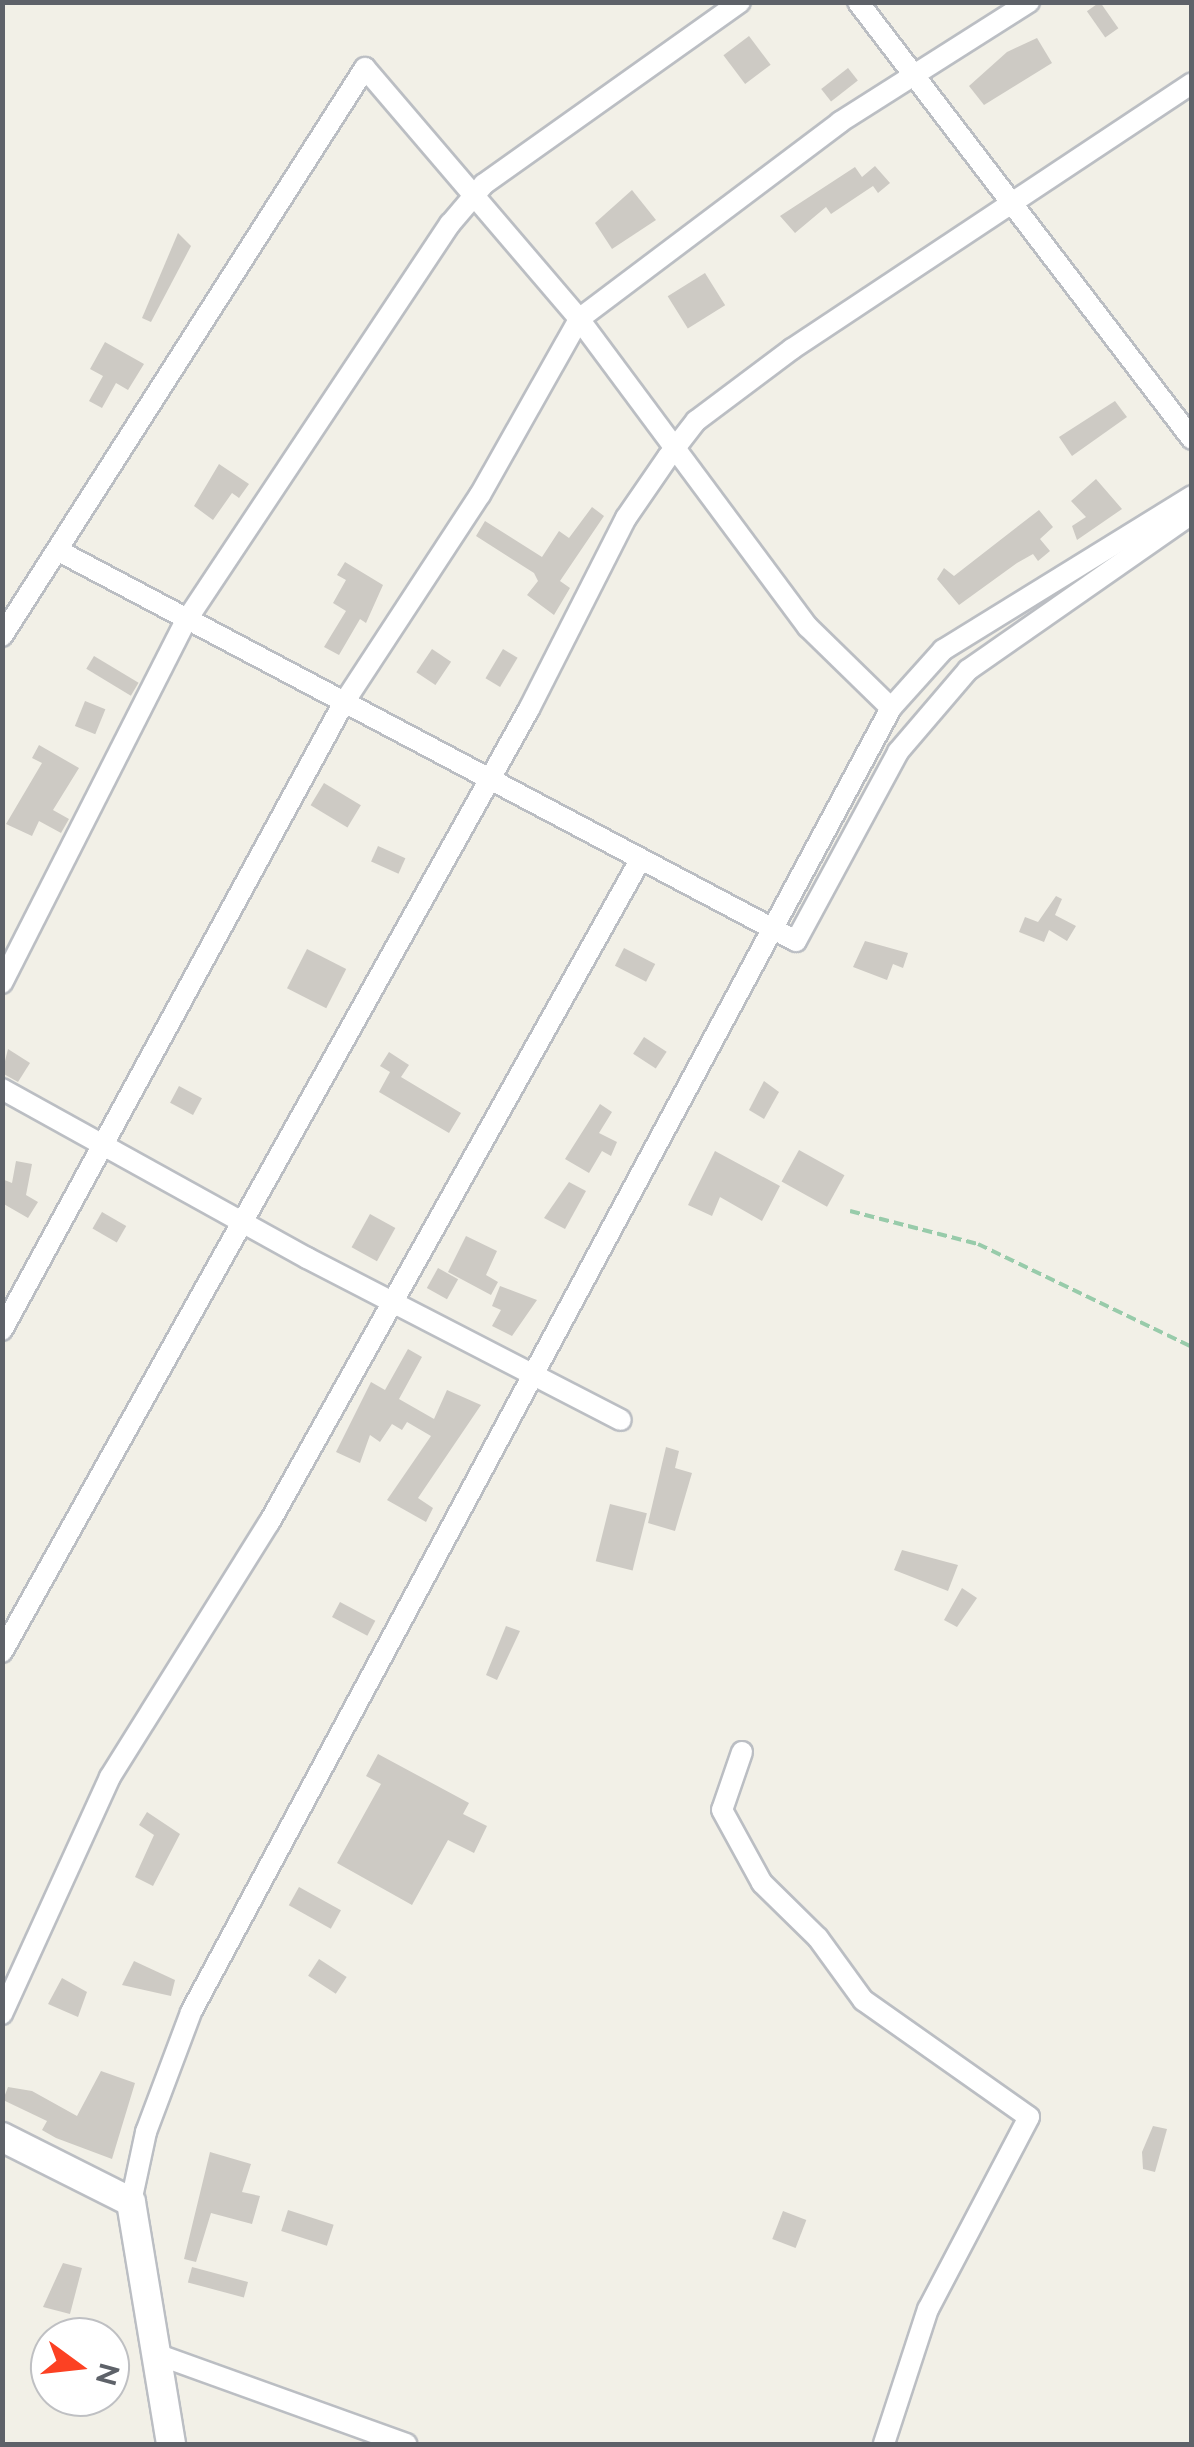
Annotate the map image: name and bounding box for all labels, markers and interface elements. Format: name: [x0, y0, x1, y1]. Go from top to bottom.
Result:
north arrow: [30, 2317, 130, 2417]
text: N: [89, 2360, 126, 2389]

